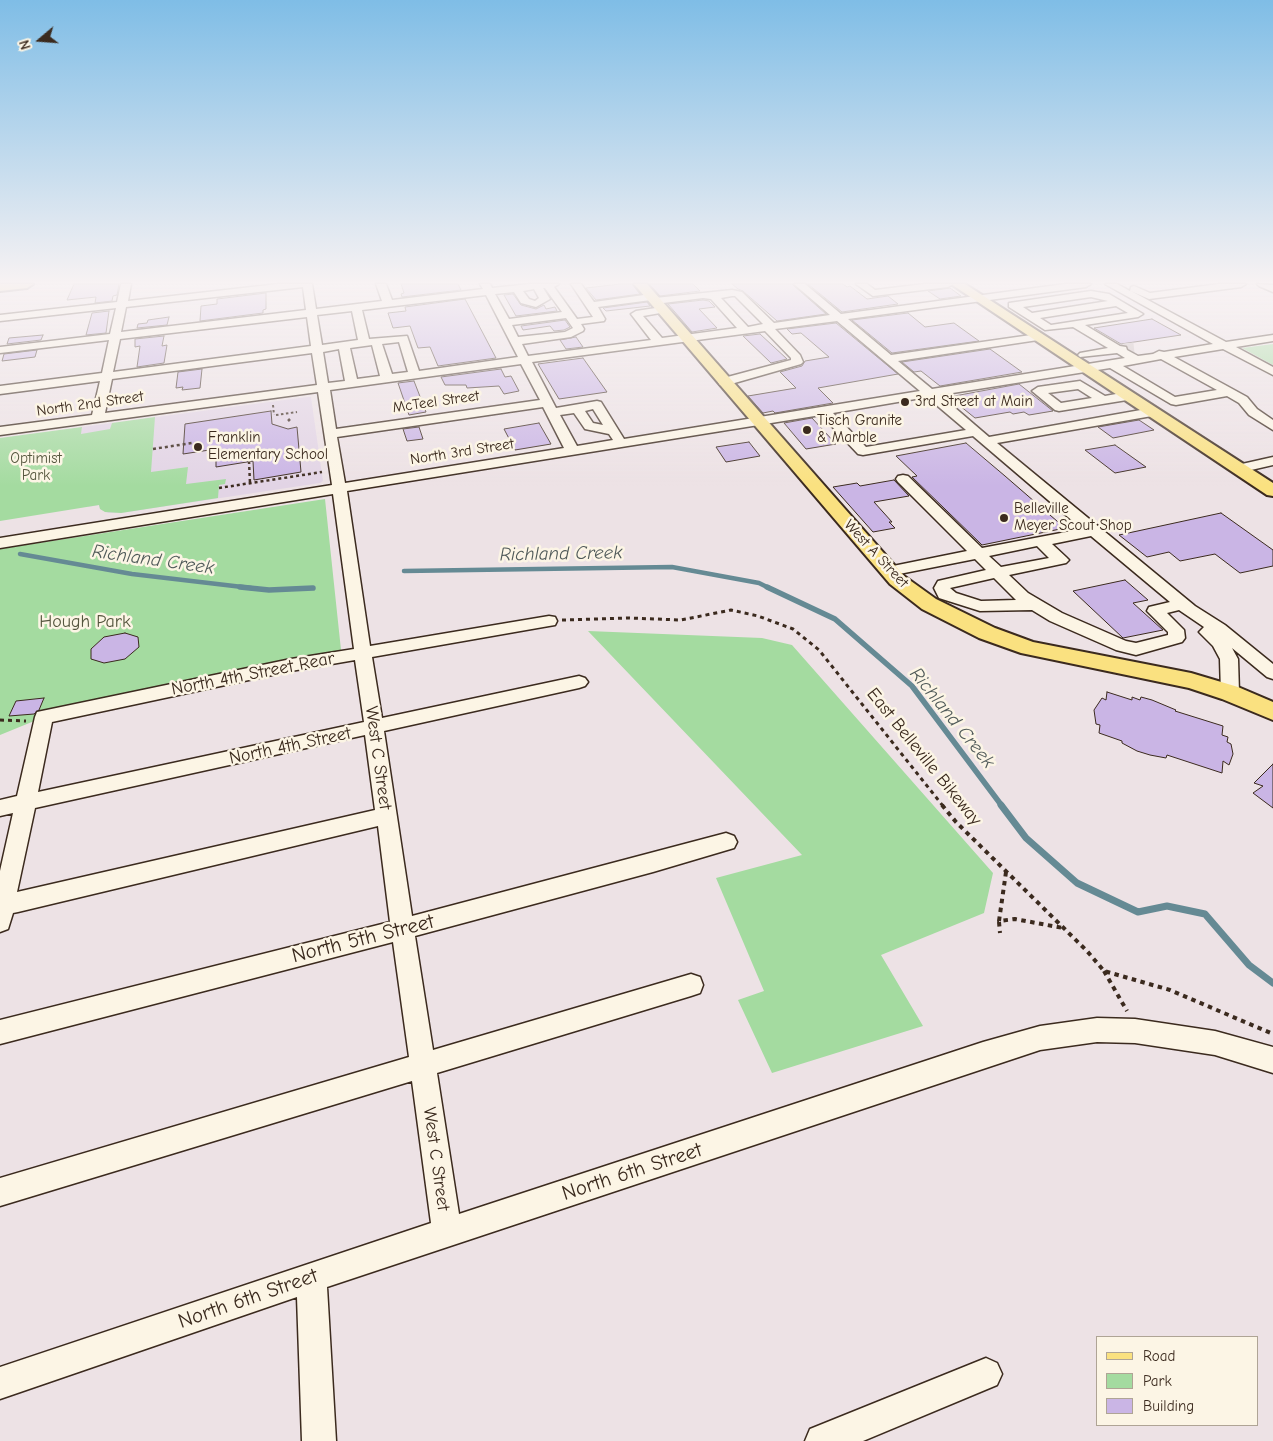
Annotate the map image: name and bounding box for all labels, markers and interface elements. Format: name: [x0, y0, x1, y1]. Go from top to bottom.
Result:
north arrow: [15, 15, 65, 65]
text: N: [16, 38, 35, 52]
street label: McTeel Street: [392, 387, 480, 417]
street label: North 2nd Street: [35, 388, 145, 420]
place label: 3rd Street at Main: [915, 393, 1033, 411]
marker: 3rd Street at Main: [899, 396, 911, 408]
place label: Tisch Granite & Marble: [817, 412, 902, 447]
marker: Tisch Granite & Marble: [801, 424, 813, 436]
place label: Franklin Elementary School: [208, 429, 328, 464]
street label: North 3rd Street: [409, 435, 515, 469]
marker: Franklin Elementary School: [192, 441, 204, 453]
park label: Optimist Park: [10, 450, 62, 485]
place label: Belleville Meyer Scout Shop: [1014, 500, 1132, 535]
marker: Belleville Meyer Scout Shop: [998, 512, 1010, 524]
street label: West A Street: [840, 516, 912, 592]
water label: Richland Creek: [91, 540, 215, 580]
water label: Richland Creek: [499, 542, 623, 566]
park label: Hough Park: [39, 611, 131, 633]
street label: North 4th Street Rear: [170, 648, 336, 700]
water label: Richland Creek: [904, 663, 1000, 773]
street label: East Belleville Bikeway: [862, 684, 986, 830]
street label: West C Street: [360, 705, 396, 811]
street label: North 4th Street: [227, 723, 353, 769]
street label: North 5th Street: [289, 909, 437, 969]
street label: West C Street: [418, 1106, 454, 1212]
street label: North 6th Street: [559, 1137, 705, 1207]
street label: North 6th Street: [175, 1263, 321, 1335]
legend: [1096, 1336, 1258, 1426]
text: Road: [1143, 1347, 1175, 1365]
text: Park: [1143, 1372, 1172, 1390]
text: Building: [1143, 1397, 1194, 1415]

